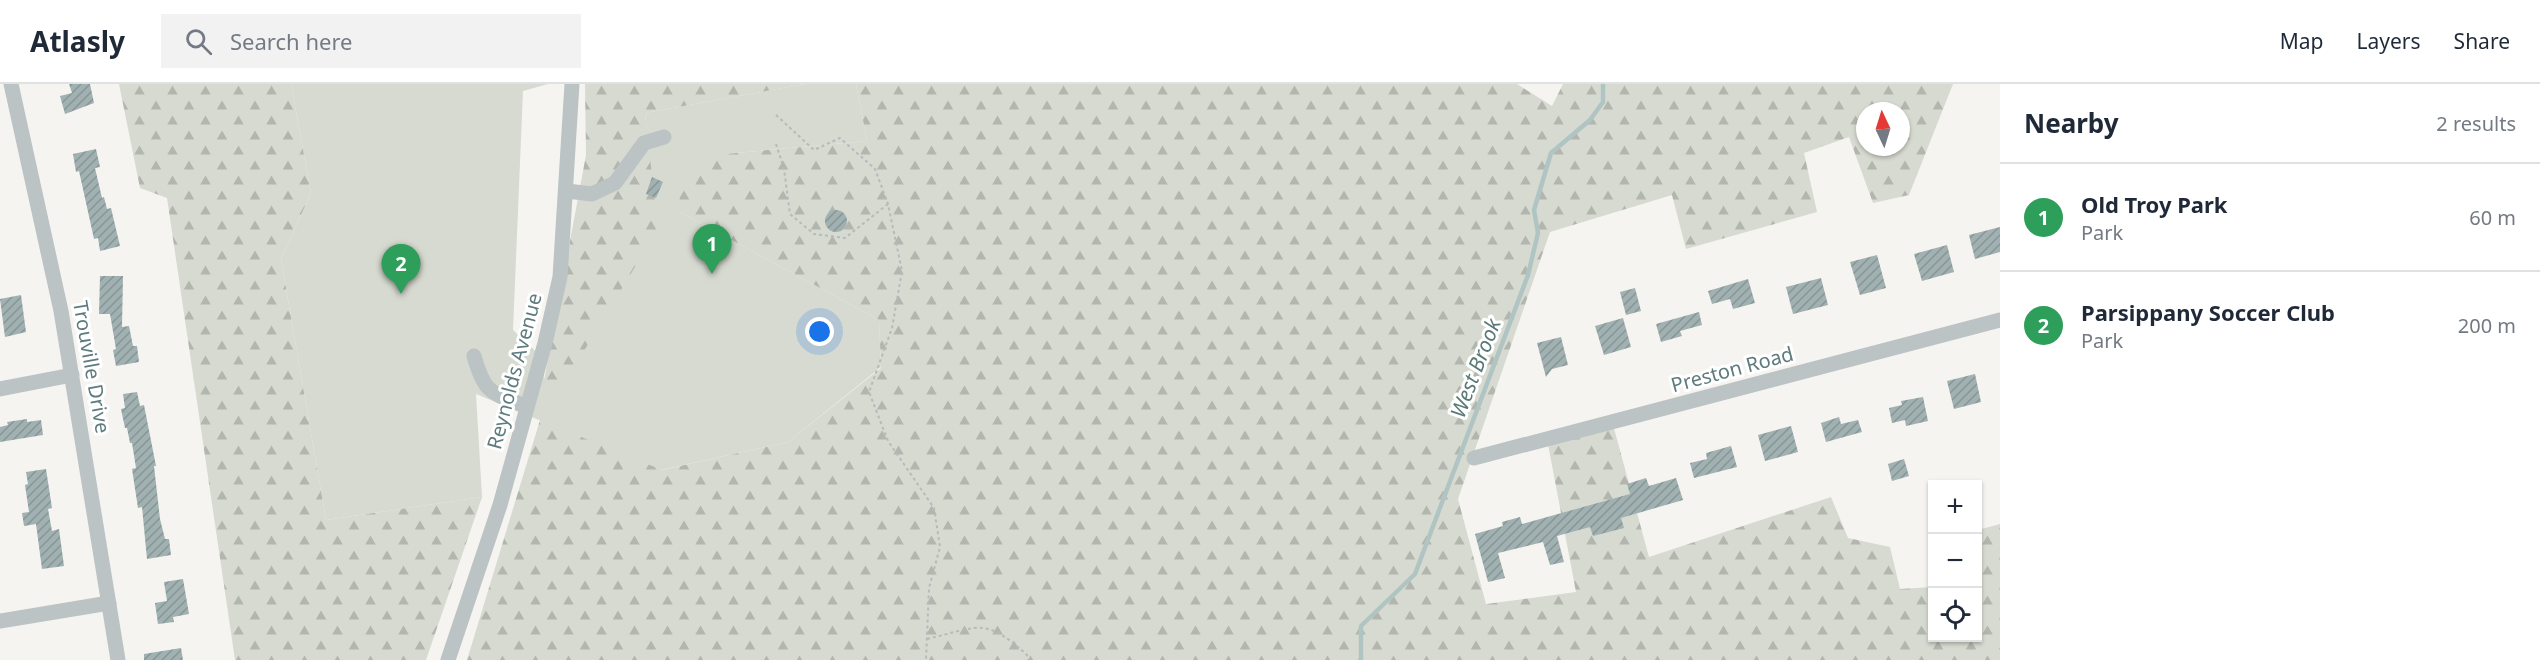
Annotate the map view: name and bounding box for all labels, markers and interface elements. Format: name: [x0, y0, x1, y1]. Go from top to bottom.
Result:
search box: [161, 14, 581, 68]
text: Atlasly: [30, 22, 125, 60]
icon: search: [182, 25, 215, 58]
text: Search here: [230, 26, 352, 56]
text: Map: [2280, 27, 2324, 55]
text: Layers: [2357, 27, 2421, 55]
text: Share: [2454, 27, 2510, 55]
north arrow: [1856, 102, 1910, 156]
text: Nearby: [2024, 105, 2119, 141]
text: 2 results: [2436, 110, 2516, 137]
text: Old Troy Park: [2081, 189, 2227, 219]
text: 1: [2038, 204, 2049, 231]
text: 60 m: [2469, 204, 2516, 231]
text: Park: [2081, 219, 2123, 246]
pin: 1: [692, 224, 732, 274]
pin: 2: [382, 244, 420, 294]
street label: Reynolds Avenue: [480, 290, 548, 452]
text: Parsippany Soccer Club: [2081, 297, 2335, 327]
street label: Trouville Drive: [67, 299, 117, 435]
text: 2: [2038, 312, 2049, 339]
text: 200 m: [2458, 312, 2516, 339]
water label: West Brook: [1443, 313, 1507, 422]
your location: [805, 317, 834, 346]
text: Park: [2081, 327, 2123, 354]
street label: Preston Road: [1668, 340, 1796, 398]
map controls: [1928, 480, 1982, 642]
button: +: [1928, 480, 1982, 534]
button: −: [1928, 534, 1982, 588]
button: locate: [1928, 588, 1982, 642]

